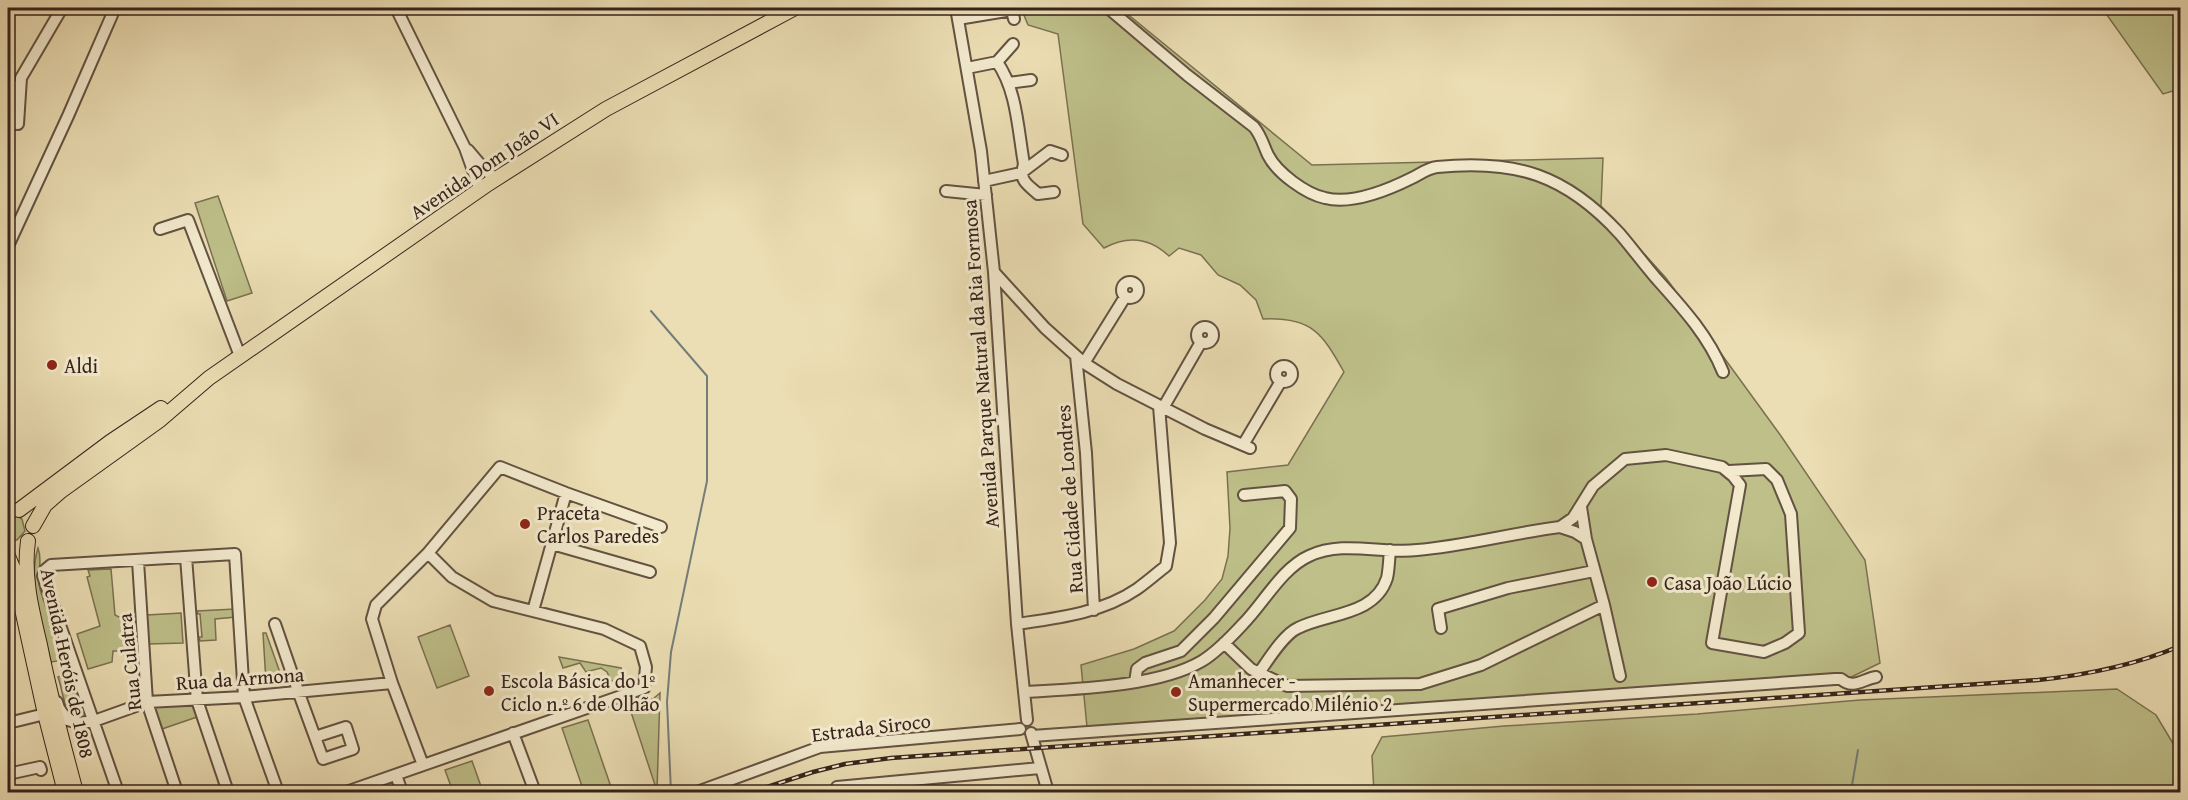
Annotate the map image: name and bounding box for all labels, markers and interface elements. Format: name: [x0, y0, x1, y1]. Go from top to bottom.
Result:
street label: Avenida Dom João VI: [404, 104, 564, 226]
street label: Avenida Parque Natural da Ria Formosa: [954, 198, 1006, 529]
place label: Aldi: [64, 351, 98, 380]
marker: Aldi: [45, 358, 59, 372]
street label: Rua Cidade de Londres: [1048, 404, 1090, 594]
place label: Praceta Carlos Paredes: [537, 498, 659, 550]
marker: Praceta Carlos Paredes: [518, 517, 532, 531]
street label: Avenida Heróis de 1808: [34, 565, 102, 761]
place label: Casa João Lúcio: [1664, 568, 1792, 597]
marker: Casa João Lúcio: [1645, 575, 1659, 589]
street label: Rua Culatra: [109, 611, 149, 712]
street label: Rua da Armona: [175, 659, 306, 697]
place label: Escola Básica do 1º Ciclo n.º 6 de Olhão: [501, 666, 660, 718]
place label: Amanhecer - Supermercado Milénio 2: [1188, 666, 1392, 718]
marker: Escola Básica do 1º Ciclo n.º 6 de Olhão: [482, 684, 496, 698]
marker: Amanhecer - Supermercado Milénio 2: [1169, 685, 1183, 699]
street label: Estrada Siroco: [810, 705, 932, 749]

